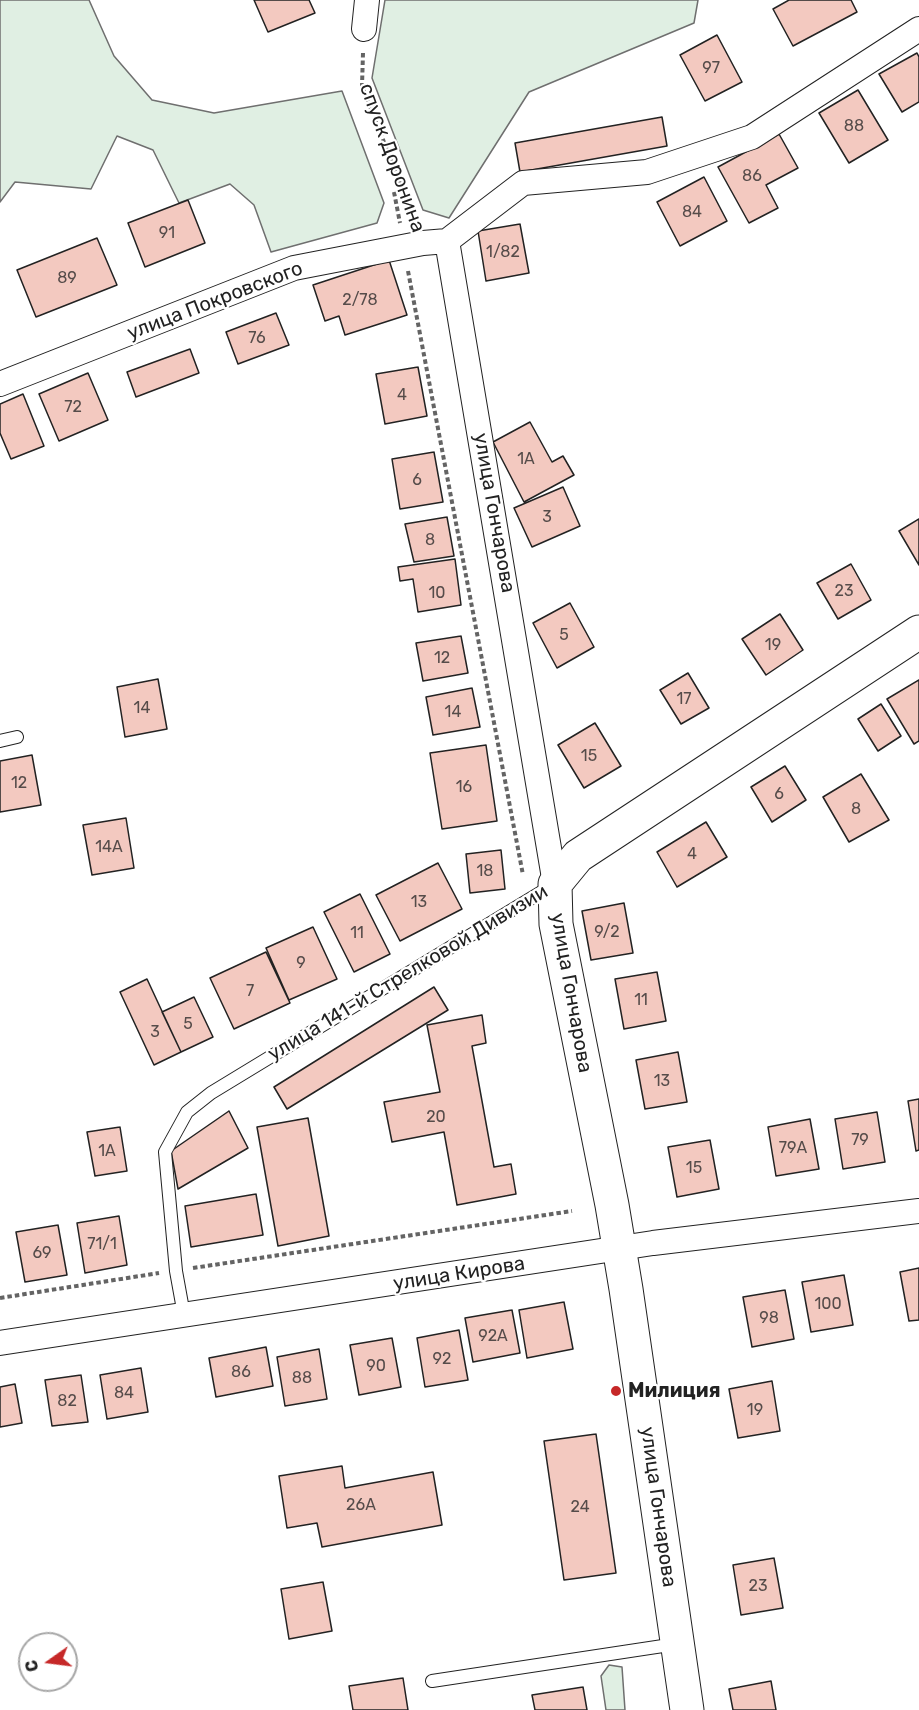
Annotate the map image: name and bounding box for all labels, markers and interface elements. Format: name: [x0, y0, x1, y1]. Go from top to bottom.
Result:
house number: 97: [702, 58, 720, 78]
street label: спуск Доронина: [354, 80, 430, 236]
house number: 88: [844, 116, 864, 136]
house number: 86: [742, 166, 762, 186]
house number: 84: [682, 202, 702, 222]
house number: 91: [159, 223, 175, 243]
house number: 1/82: [486, 242, 520, 262]
street label: улица Покровского: [124, 256, 306, 346]
house number: 89: [57, 268, 77, 288]
house number: 2/78: [342, 290, 378, 310]
house number: 76: [248, 328, 266, 348]
house number: 4: [397, 385, 407, 405]
house number: 72: [64, 397, 82, 417]
street label: улица Гончарова: [468, 431, 520, 595]
house number: 1А: [517, 449, 535, 469]
house number: 6: [412, 470, 422, 490]
house number: 3: [542, 507, 552, 527]
house number: 8: [425, 530, 435, 550]
house number: 23: [834, 581, 854, 601]
house number: 10: [428, 583, 446, 603]
house number: 5: [559, 625, 569, 645]
house number: 19: [765, 635, 781, 655]
house number: 12: [434, 648, 450, 668]
house number: 17: [676, 689, 692, 709]
house number: 14: [134, 698, 150, 718]
house number: 14: [445, 702, 461, 722]
house number: 15: [581, 746, 597, 766]
house number: 12: [11, 773, 27, 793]
house number: 16: [456, 777, 472, 797]
house number: 6: [774, 784, 784, 804]
house number: 8: [851, 799, 861, 819]
house number: 14А: [95, 837, 123, 857]
house number: 4: [687, 844, 697, 864]
house number: 18: [476, 861, 494, 881]
street label: улица 141-й Стрелковой Дивизии: [264, 880, 552, 1066]
house number: 13: [411, 892, 427, 912]
street label: улица Гончарова: [545, 911, 597, 1075]
house number: 9/2: [594, 922, 620, 942]
house number: 11: [350, 923, 364, 943]
house number: 9: [296, 953, 306, 973]
house number: 7: [246, 981, 254, 1001]
house number: 11: [634, 990, 648, 1010]
house number: 5: [183, 1014, 193, 1034]
house number: 3: [150, 1022, 160, 1042]
house number: 13: [654, 1071, 670, 1091]
house number: 20: [426, 1107, 446, 1127]
house number: 79: [851, 1130, 869, 1150]
house number: 79А: [779, 1138, 807, 1158]
house number: 1А: [98, 1141, 116, 1161]
house number: 15: [686, 1158, 702, 1178]
house number: 71/1: [87, 1234, 117, 1254]
house number: 69: [32, 1243, 52, 1263]
street label: улица Кирова: [391, 1252, 527, 1296]
house number: 100: [814, 1294, 842, 1314]
house number: 98: [759, 1308, 779, 1328]
house number: 92А: [478, 1326, 508, 1346]
house number: 92: [433, 1349, 451, 1369]
house number: 90: [366, 1356, 386, 1376]
house number: 86: [231, 1362, 251, 1382]
house number: 88: [292, 1368, 312, 1388]
place label: Милиция: [628, 1379, 721, 1403]
house number: 84: [114, 1383, 134, 1403]
marker: Милиция: [609, 1384, 623, 1398]
house number: 82: [57, 1391, 77, 1411]
house number: 19: [747, 1400, 763, 1420]
street label: улица Гончарова: [635, 1425, 681, 1589]
house number: 26А: [346, 1495, 376, 1515]
house number: 24: [570, 1497, 590, 1517]
house number: 23: [748, 1576, 768, 1596]
north arrow: [18, 1632, 78, 1692]
text: С: [21, 1658, 43, 1674]

